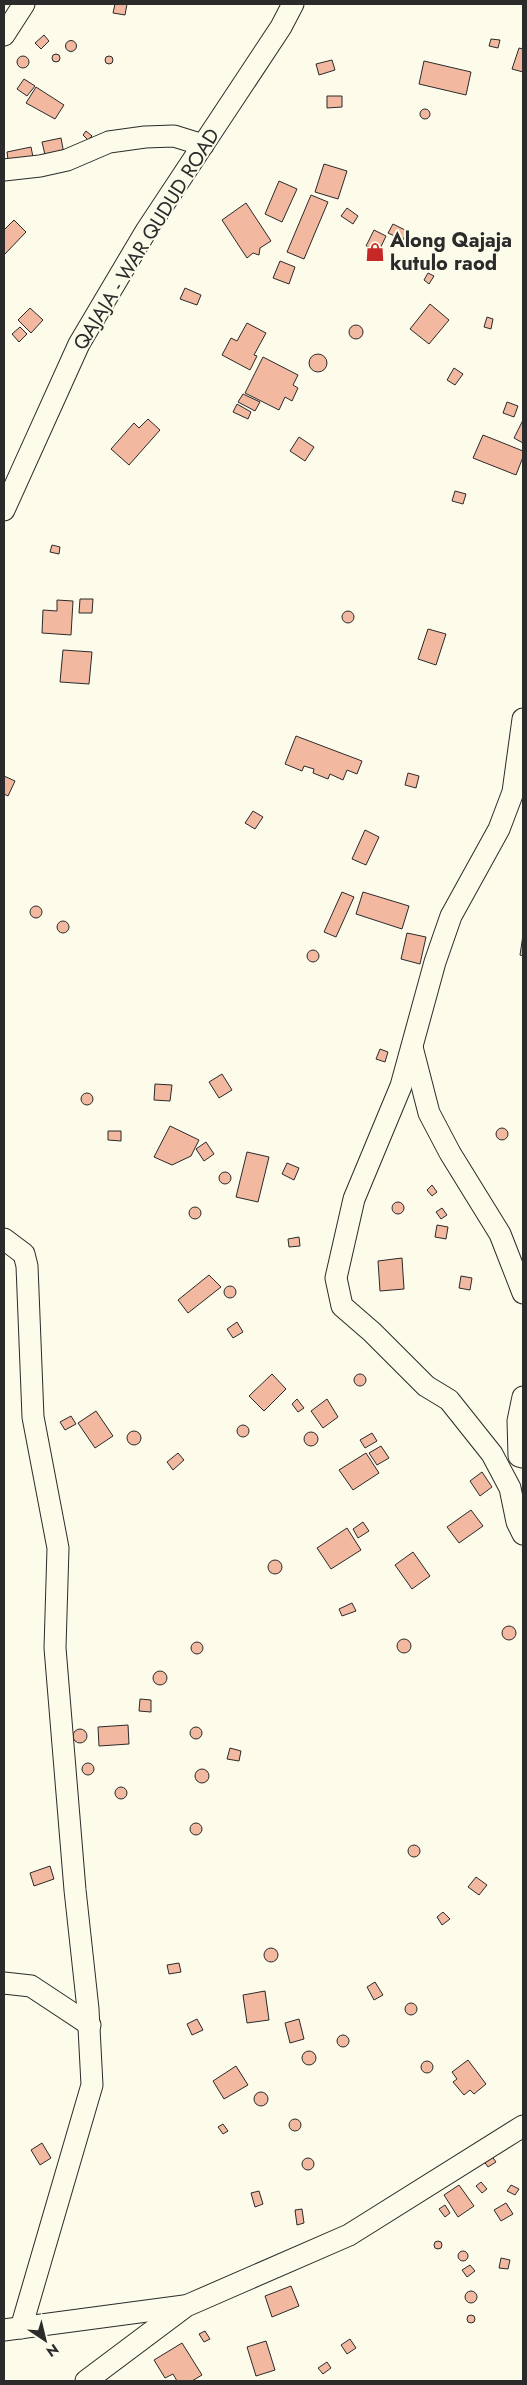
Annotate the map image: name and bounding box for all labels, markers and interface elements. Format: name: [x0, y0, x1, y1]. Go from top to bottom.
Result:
street label: QAJAJA - WAR QUDUD ROAD: [66, 123, 227, 356]
place label: Along Qajaja kutulo raod: [389, 226, 512, 278]
shop icon: Along Qajaja kutulo raod: [364, 241, 386, 263]
north arrow: [20, 2315, 70, 2365]
text: N: [42, 2339, 63, 2362]

